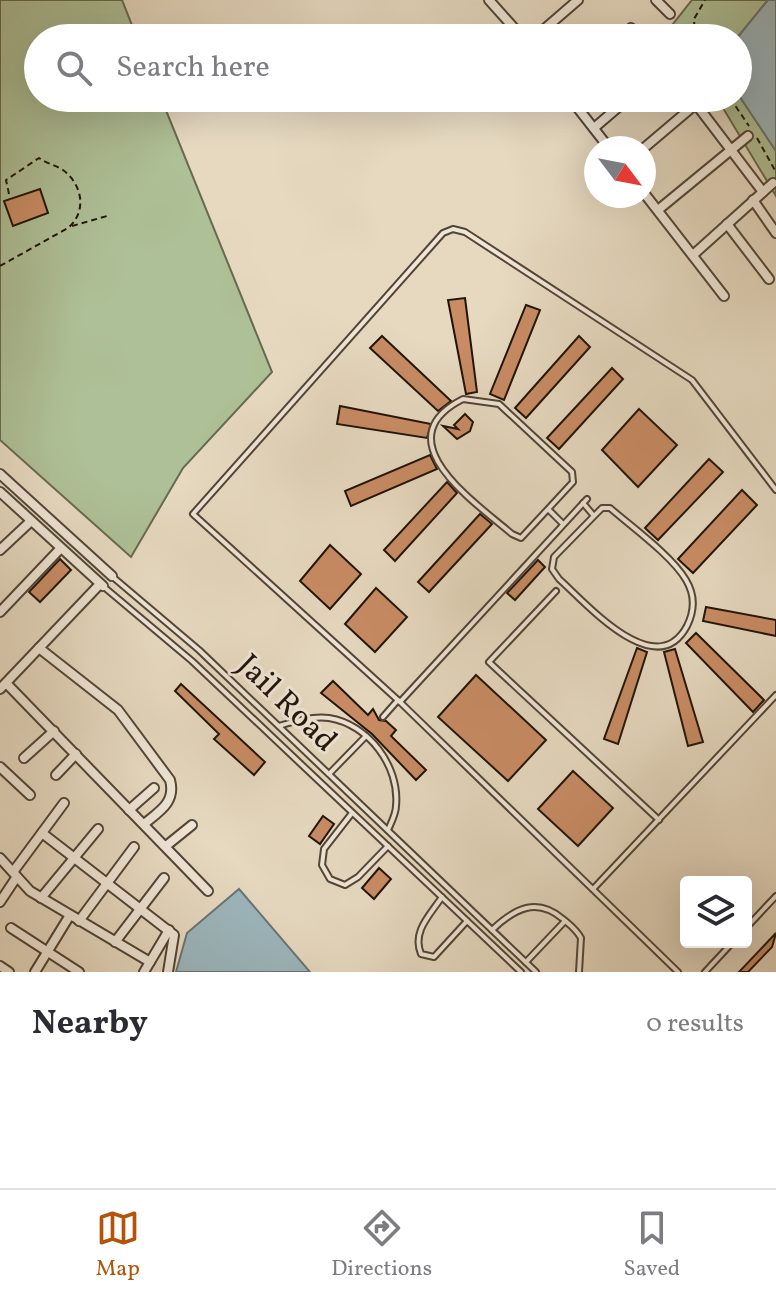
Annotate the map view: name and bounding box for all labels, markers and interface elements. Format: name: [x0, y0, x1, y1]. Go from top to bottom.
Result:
search box: [24, 24, 752, 112]
icon: search: [52, 46, 96, 90]
text: Search here: [116, 47, 270, 89]
north arrow: [584, 136, 656, 208]
street label: Jail Road: [226, 645, 346, 763]
map controls: [680, 876, 752, 948]
button: layers: [680, 876, 752, 948]
text: Nearby: [32, 1001, 148, 1048]
text: 0 results: [646, 1006, 744, 1042]
tab: Map: [96, 1206, 140, 1285]
tab: Directions: [331, 1206, 432, 1285]
tab: Saved: [624, 1206, 680, 1285]

